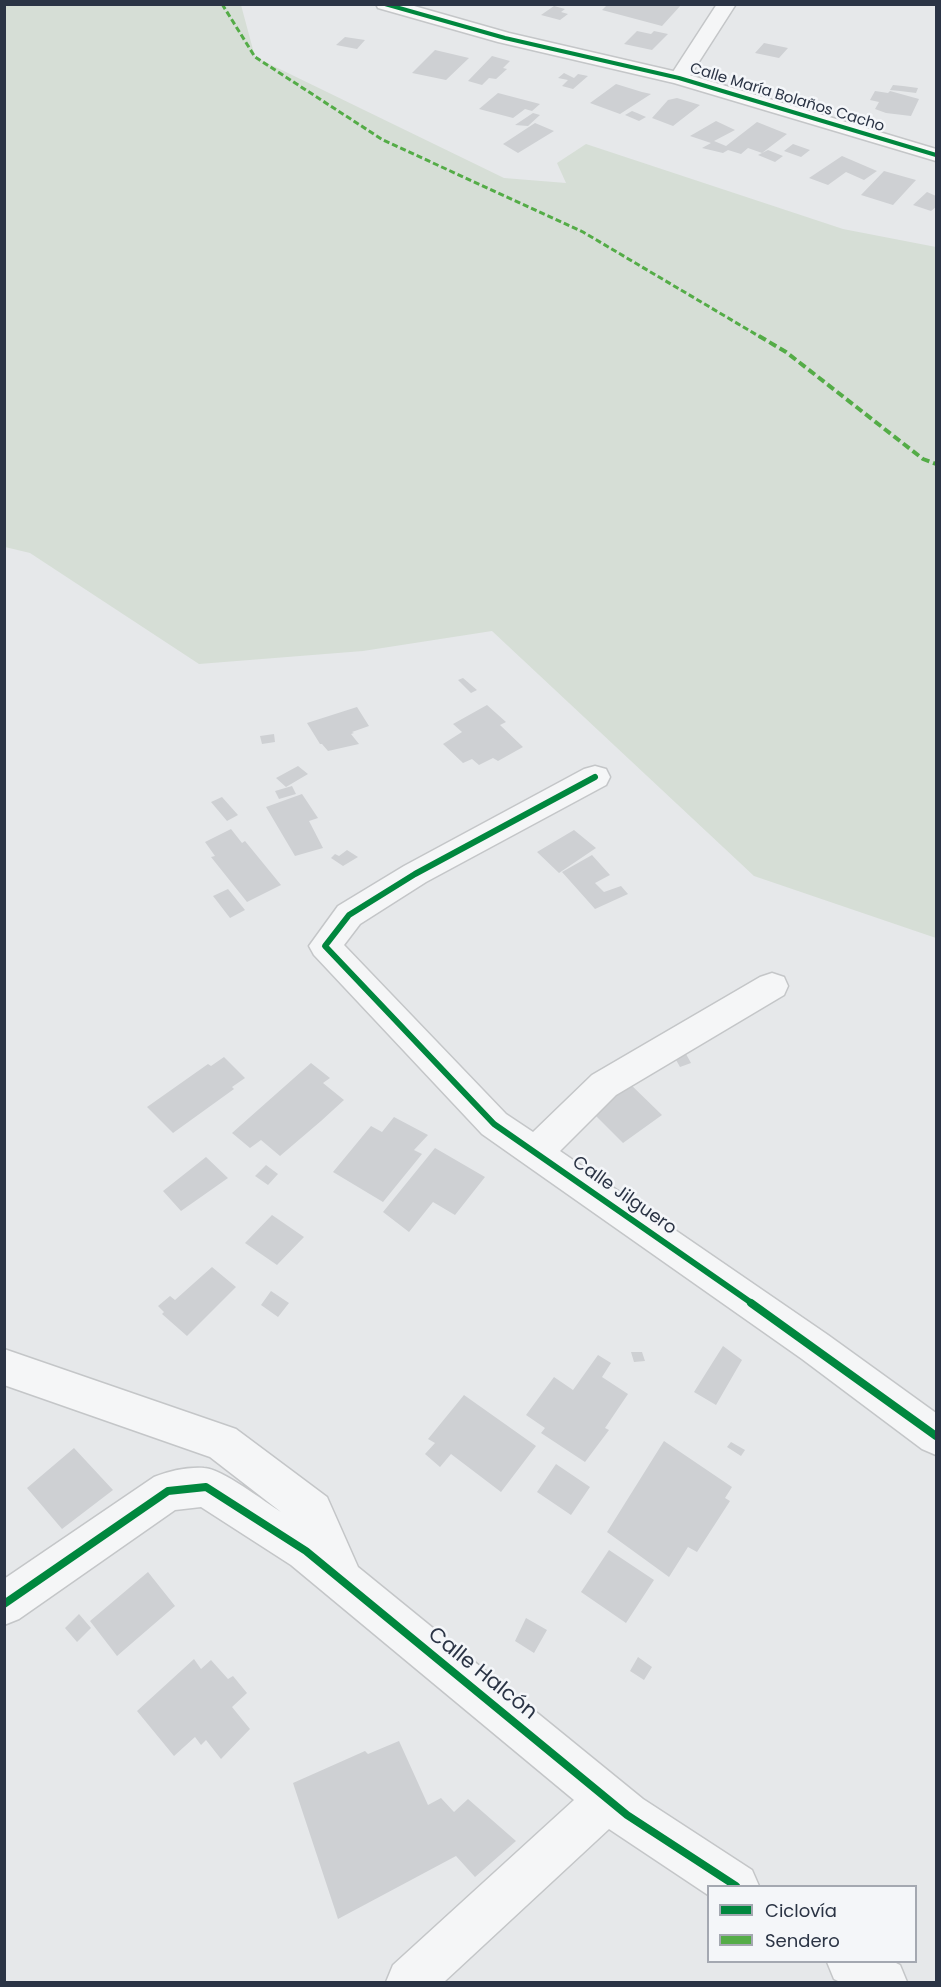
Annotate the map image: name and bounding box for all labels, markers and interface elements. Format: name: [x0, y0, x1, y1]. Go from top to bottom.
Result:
street label: Calle María Bolaños Cacho: [688, 60, 886, 136]
street label: Calle Jilguero: [568, 1152, 680, 1240]
street label: Calle Halcón: [422, 1622, 542, 1726]
legend: [707, 1885, 917, 1963]
text: Ciclovía: [765, 1898, 837, 1923]
text: Sendero: [765, 1928, 840, 1953]

